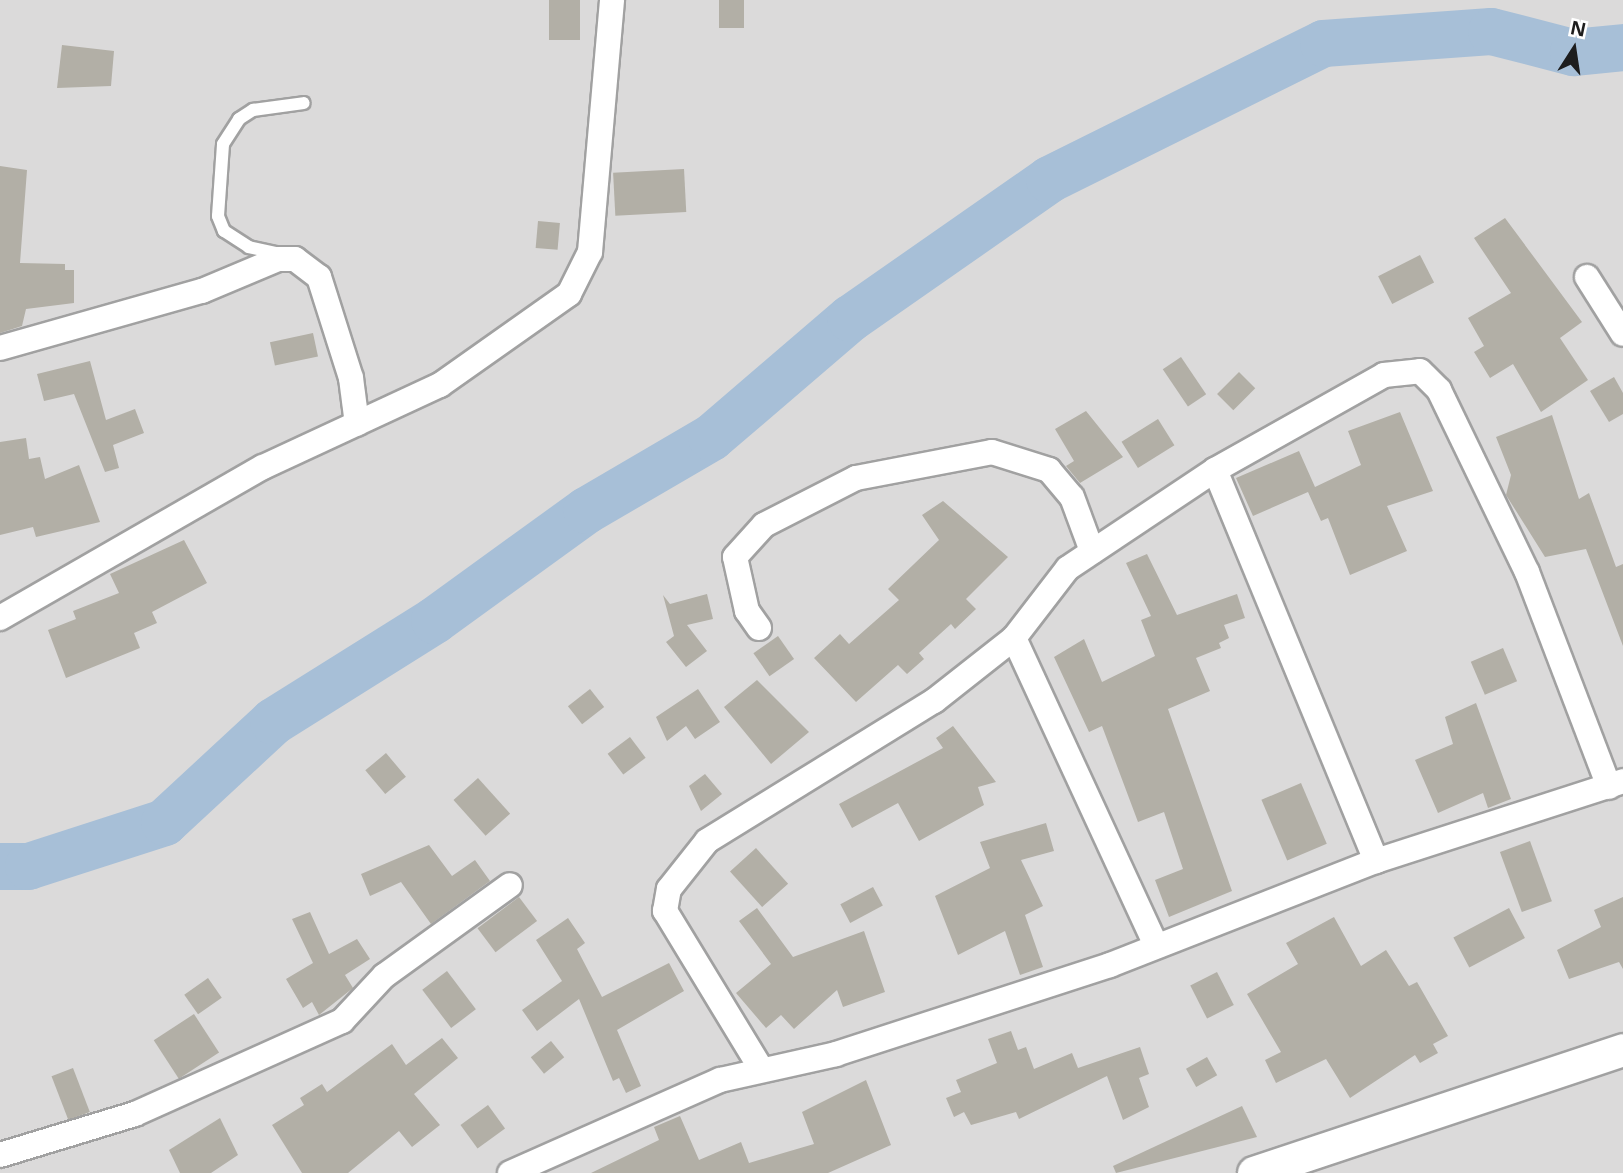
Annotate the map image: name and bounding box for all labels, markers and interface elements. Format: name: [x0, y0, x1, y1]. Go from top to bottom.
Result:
north arrow: [1539, 14, 1609, 84]
text: N: [1568, 14, 1589, 43]

